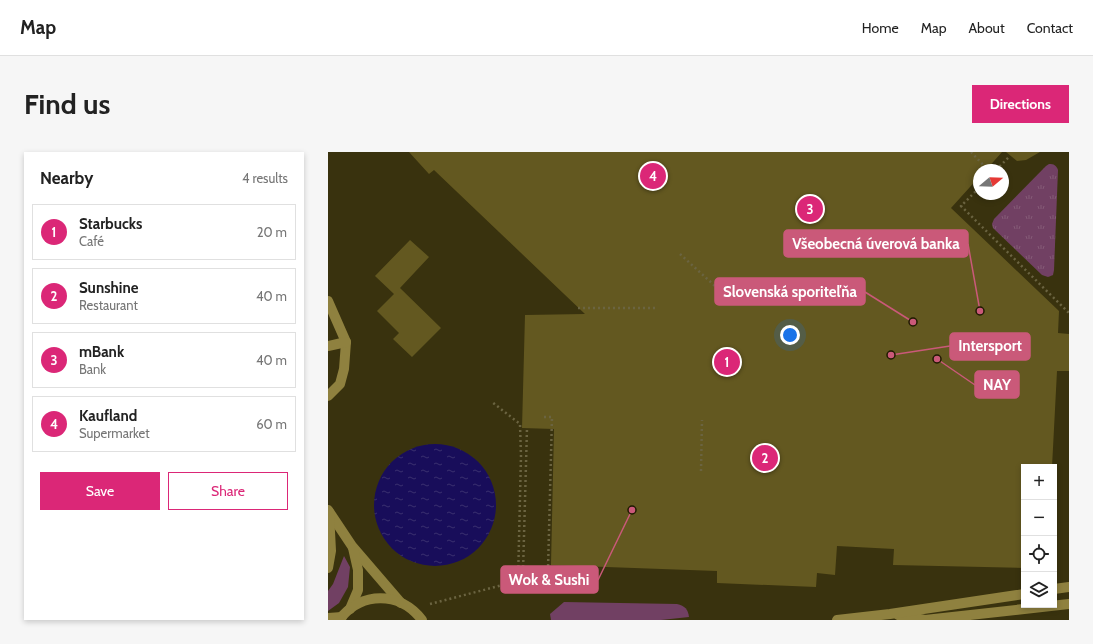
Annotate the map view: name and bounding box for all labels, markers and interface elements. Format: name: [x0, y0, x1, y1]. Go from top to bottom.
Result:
text: Map: [20, 16, 56, 39]
text: Home: [862, 19, 899, 37]
text: Map: [921, 19, 946, 37]
text: About: [968, 19, 1005, 37]
text: Contact: [1027, 19, 1073, 37]
button: Directions: [972, 85, 1069, 123]
text: Find us: [24, 87, 110, 121]
pin: 4: [640, 161, 666, 191]
north arrow: [973, 164, 1009, 200]
text: Nearby: [40, 168, 93, 188]
text: 4 results: [242, 170, 288, 186]
pin: 3: [797, 194, 823, 224]
text: Starbucks: [79, 215, 142, 233]
text: 1: [52, 224, 56, 240]
text: 20 m: [257, 224, 287, 240]
callout: Všeobecná úverová banka: [784, 230, 968, 257]
text: Café: [79, 233, 104, 249]
text: Všeobecná úverová banka: [792, 235, 960, 253]
callout: Slovenská sporiteľňa: [715, 278, 865, 305]
text: Sunshine: [79, 279, 138, 297]
text: Slovenská sporiteľňa: [723, 283, 857, 301]
text: 2: [51, 288, 57, 304]
text: 40 m: [256, 288, 287, 304]
text: Restaurant: [79, 297, 138, 313]
your location: [780, 325, 800, 345]
callout: Intersport: [950, 333, 1030, 360]
text: Intersport: [958, 337, 1022, 355]
text: mBank: [79, 343, 124, 361]
pin: 1: [714, 347, 740, 377]
text: 3: [50, 352, 58, 368]
text: 40 m: [256, 352, 287, 368]
text: Bank: [79, 361, 106, 377]
callout: NAY: [975, 371, 1019, 398]
text: NAY: [983, 376, 1012, 394]
text: Kaufland: [79, 407, 137, 425]
text: 4: [50, 416, 58, 432]
text: 60 m: [256, 416, 287, 432]
text: Supermarket: [79, 425, 150, 441]
pin: 2: [752, 443, 778, 473]
map controls: [1021, 464, 1057, 608]
button: +: [1021, 464, 1057, 500]
button: Save: [40, 472, 160, 510]
button: Share: [168, 472, 288, 510]
button: −: [1021, 500, 1057, 536]
button: locate: [1021, 536, 1057, 572]
callout: Wok & Sushi: [501, 566, 598, 593]
text: Wok & Sushi: [509, 571, 589, 589]
button: layers: [1021, 572, 1057, 608]

